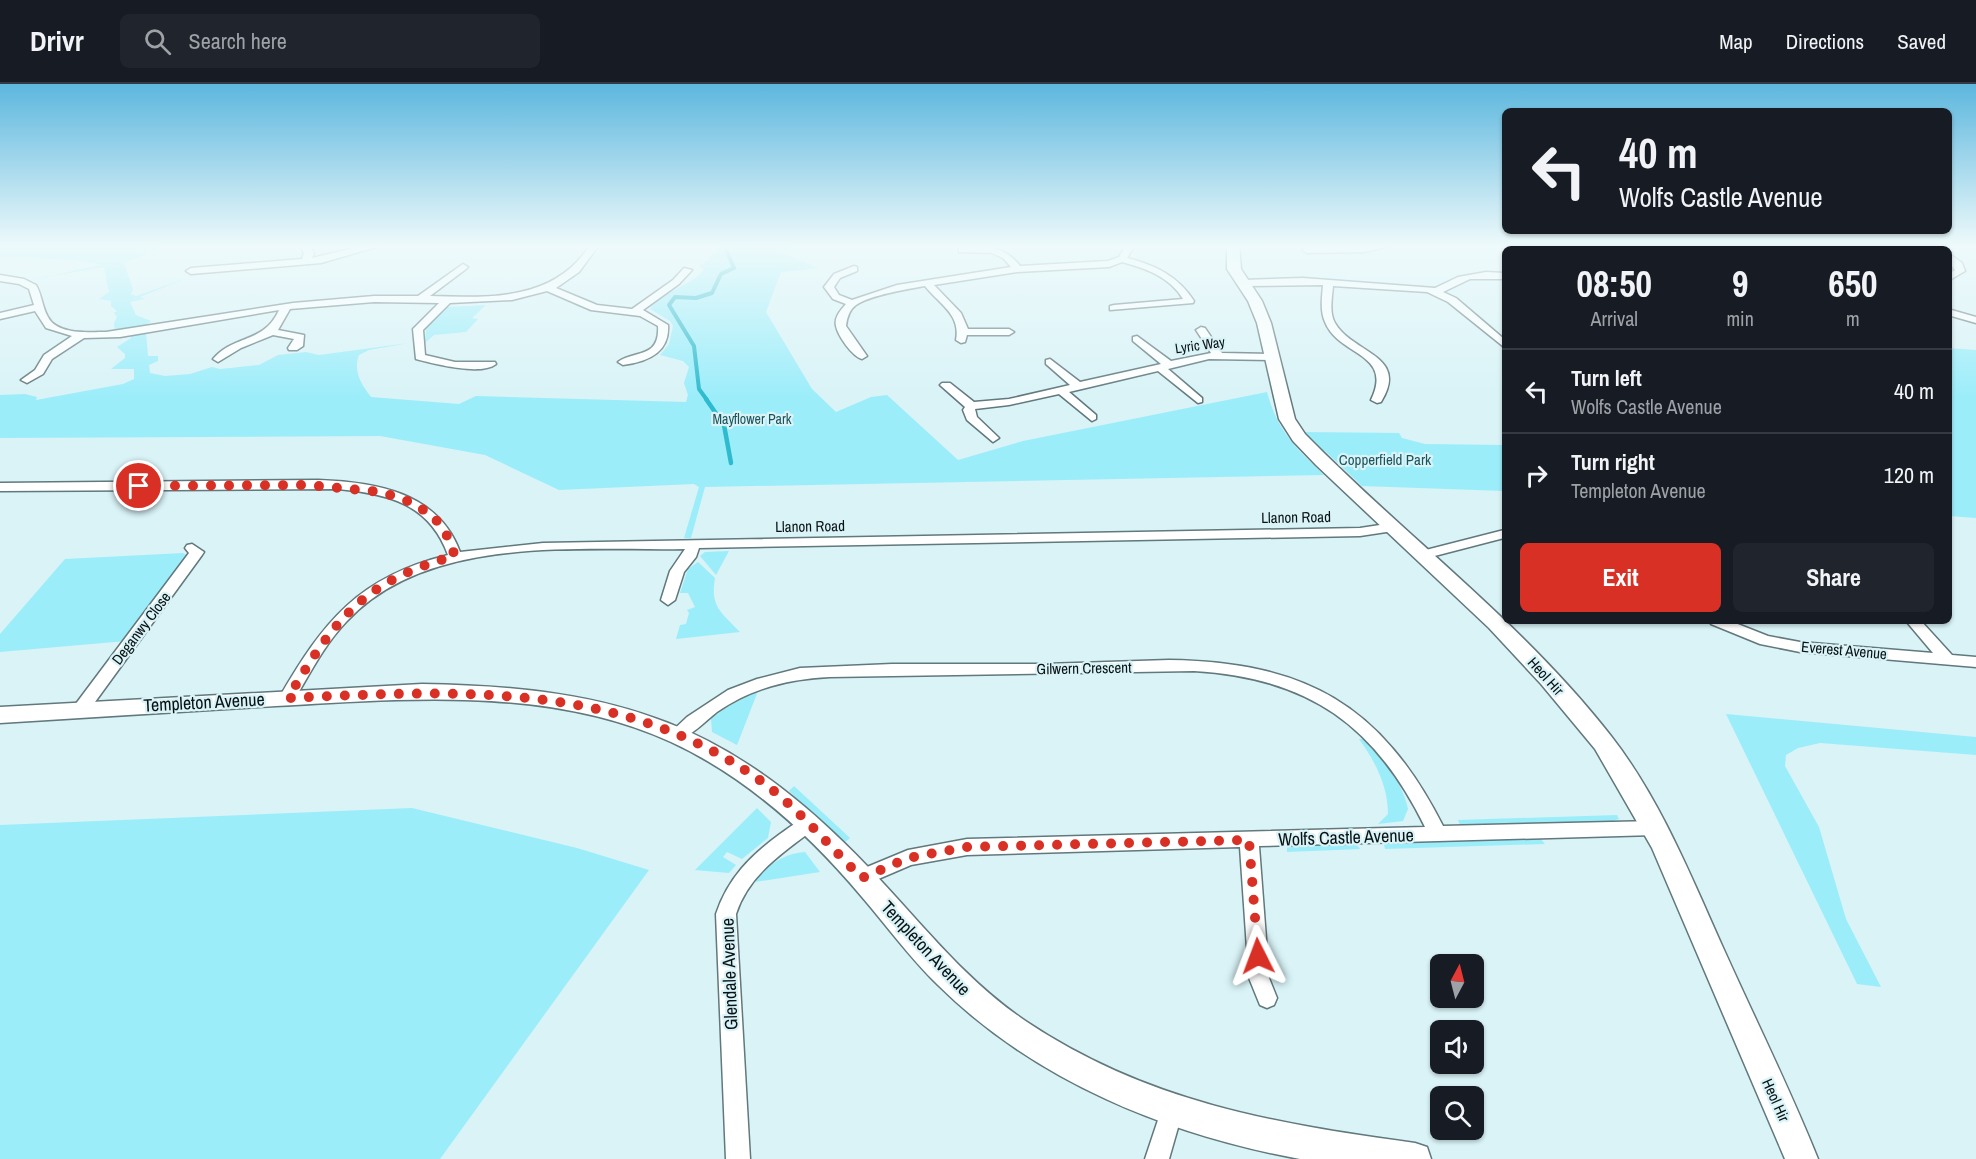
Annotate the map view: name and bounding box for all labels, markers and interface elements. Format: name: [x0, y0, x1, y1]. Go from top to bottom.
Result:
search box: [120, 14, 540, 68]
text: Drivr: [30, 22, 84, 60]
icon: search: [141, 25, 174, 58]
text: Search here: [189, 26, 287, 56]
text: Map: [1719, 27, 1753, 56]
text: Directions: [1786, 27, 1864, 56]
text: Saved: [1897, 27, 1946, 56]
text: 40 m: [1619, 125, 1698, 181]
icon: left: [1520, 132, 1598, 210]
text: Wolfs Castle Avenue: [1619, 179, 1823, 215]
text: 08:50: [1576, 260, 1652, 308]
text: 9: [1732, 260, 1748, 308]
text: 650: [1828, 260, 1878, 308]
text: Arrival: [1591, 305, 1638, 332]
text: min: [1726, 305, 1754, 332]
text: m: [1846, 305, 1860, 332]
street label: Lyric Way: [1174, 333, 1226, 357]
text: Turn left: [1571, 363, 1642, 393]
icon: left: [1520, 375, 1553, 408]
text: 40 m: [1894, 376, 1934, 406]
text: Wolfs Castle Avenue: [1571, 393, 1722, 420]
park label: Mayflower Park: [712, 410, 792, 428]
text: Turn right: [1571, 447, 1655, 477]
park label: Copperfield Park: [1339, 449, 1432, 470]
icon: right: [1520, 459, 1553, 492]
pin: [113, 460, 164, 511]
text: 120 m: [1884, 460, 1934, 490]
icon: arrive: [122, 469, 155, 502]
text: Templeton Avenue: [1571, 477, 1706, 504]
street label: Llanon Road: [1261, 506, 1331, 528]
street label: Llanon Road: [775, 515, 845, 537]
button: Exit: [1520, 543, 1721, 612]
button: Share: [1733, 543, 1934, 612]
street label: Deganwy Close: [107, 587, 175, 669]
street label: Everest Avenue: [1800, 636, 1888, 664]
street label: Heol Hir: [1523, 652, 1569, 700]
street label: Gilwern Crescent: [1036, 657, 1132, 679]
street label: Templeton Avenue: [143, 686, 265, 718]
street label: Wolfs Castle Avenue: [1278, 822, 1414, 852]
street label: Templeton Avenue: [876, 895, 976, 1001]
street label: Glendale Avenue: [715, 918, 743, 1030]
position arrow: [1226, 924, 1290, 988]
north arrow: [1430, 954, 1484, 1008]
map controls: [1430, 954, 1484, 1140]
button: sound: [1430, 1020, 1484, 1074]
street label: Heol Hir: [1757, 1075, 1795, 1125]
button: search: [1430, 1086, 1484, 1140]

